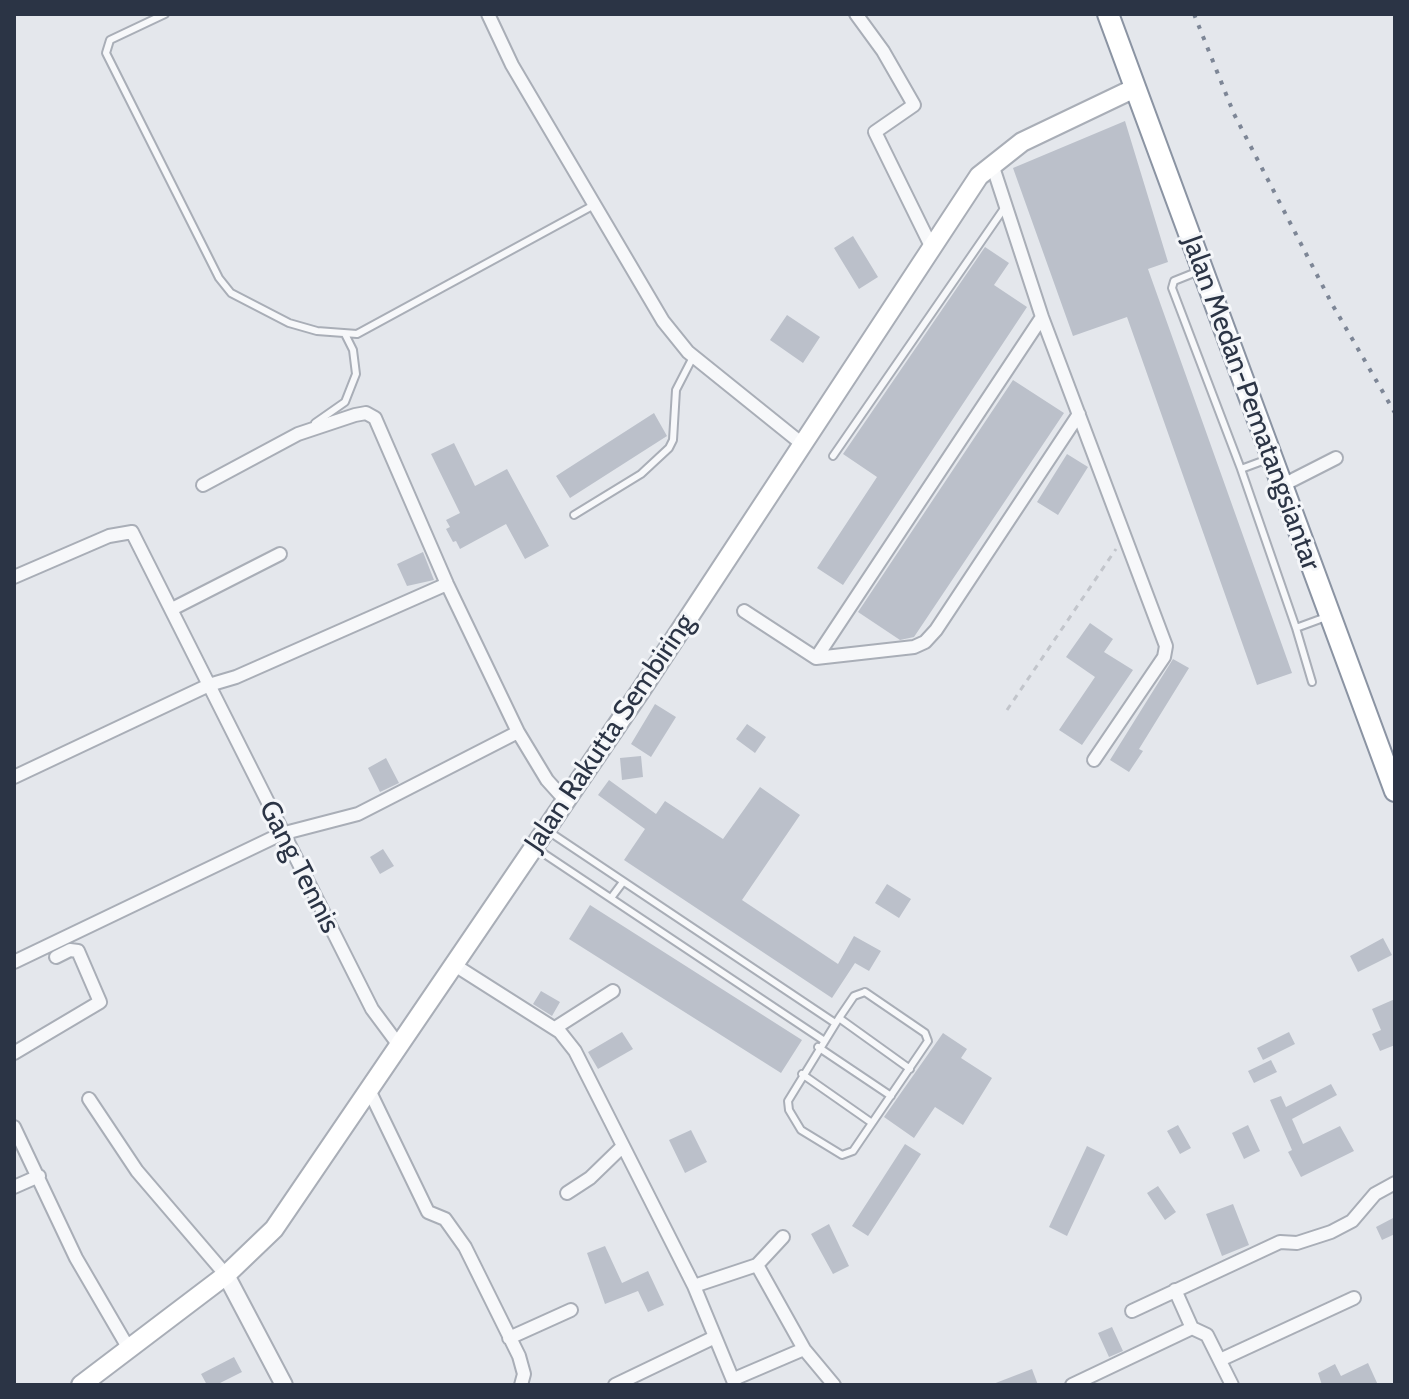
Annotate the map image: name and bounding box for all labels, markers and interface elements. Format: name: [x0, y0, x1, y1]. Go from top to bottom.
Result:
street label: Jalan Medan-Pematangsiantar: [1175, 231, 1327, 575]
street label: Jalan Rakutta Sembiring: [518, 608, 702, 858]
street label: Gang Tennis: [251, 795, 347, 939]

